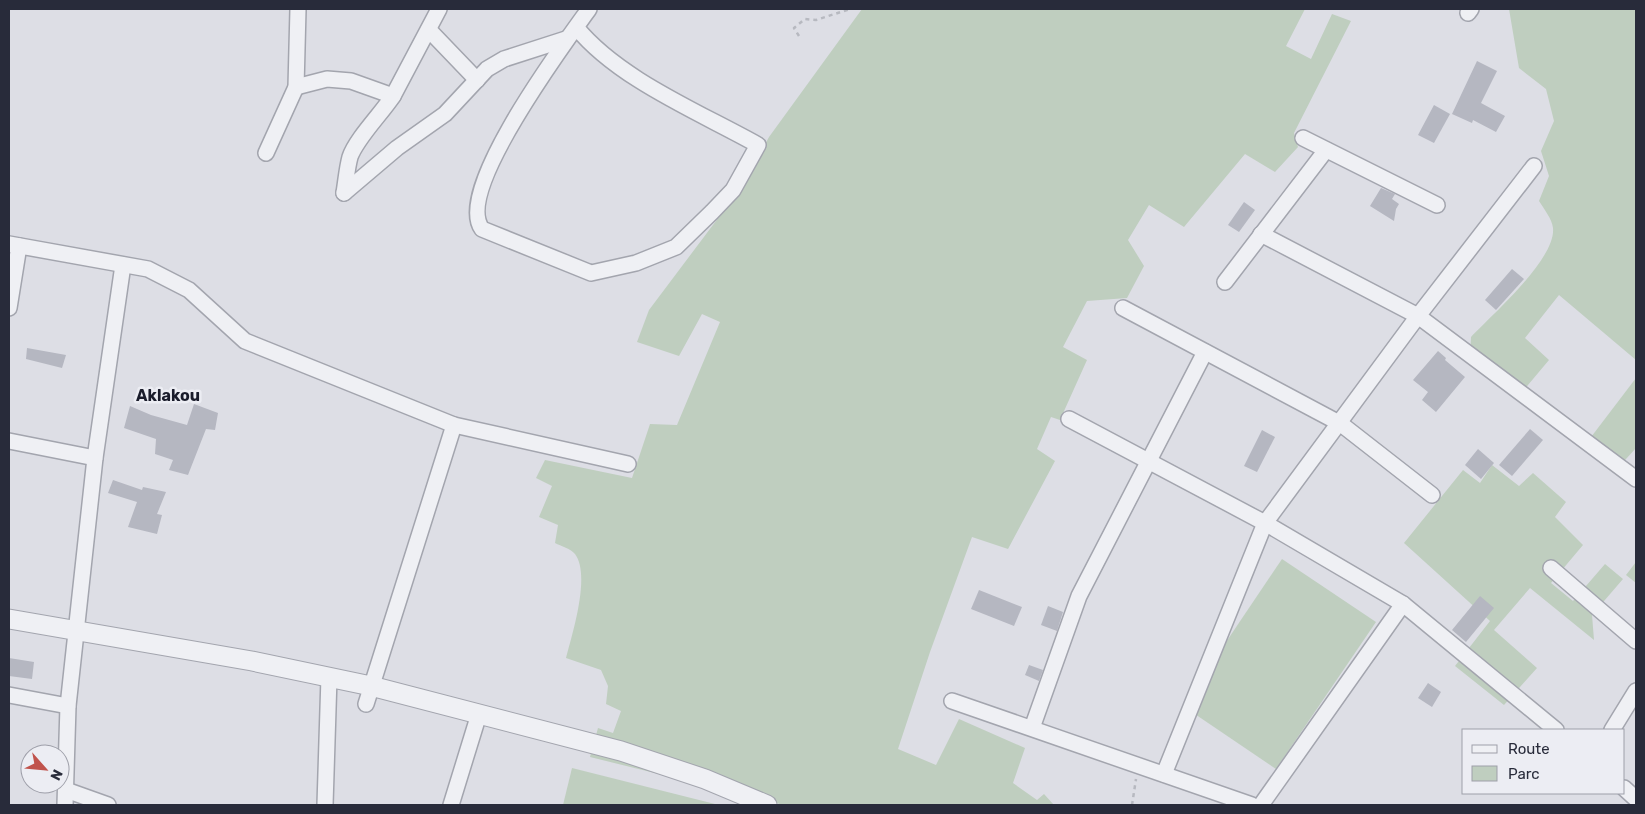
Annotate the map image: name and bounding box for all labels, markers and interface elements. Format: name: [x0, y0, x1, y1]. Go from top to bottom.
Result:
district label: Aklakou: [136, 386, 200, 405]
legend: [1462, 729, 1625, 794]
text: Route: [1508, 740, 1550, 758]
north arrow: [20, 744, 70, 794]
text: Parc: [1508, 765, 1540, 783]
text: N: [46, 766, 66, 783]

